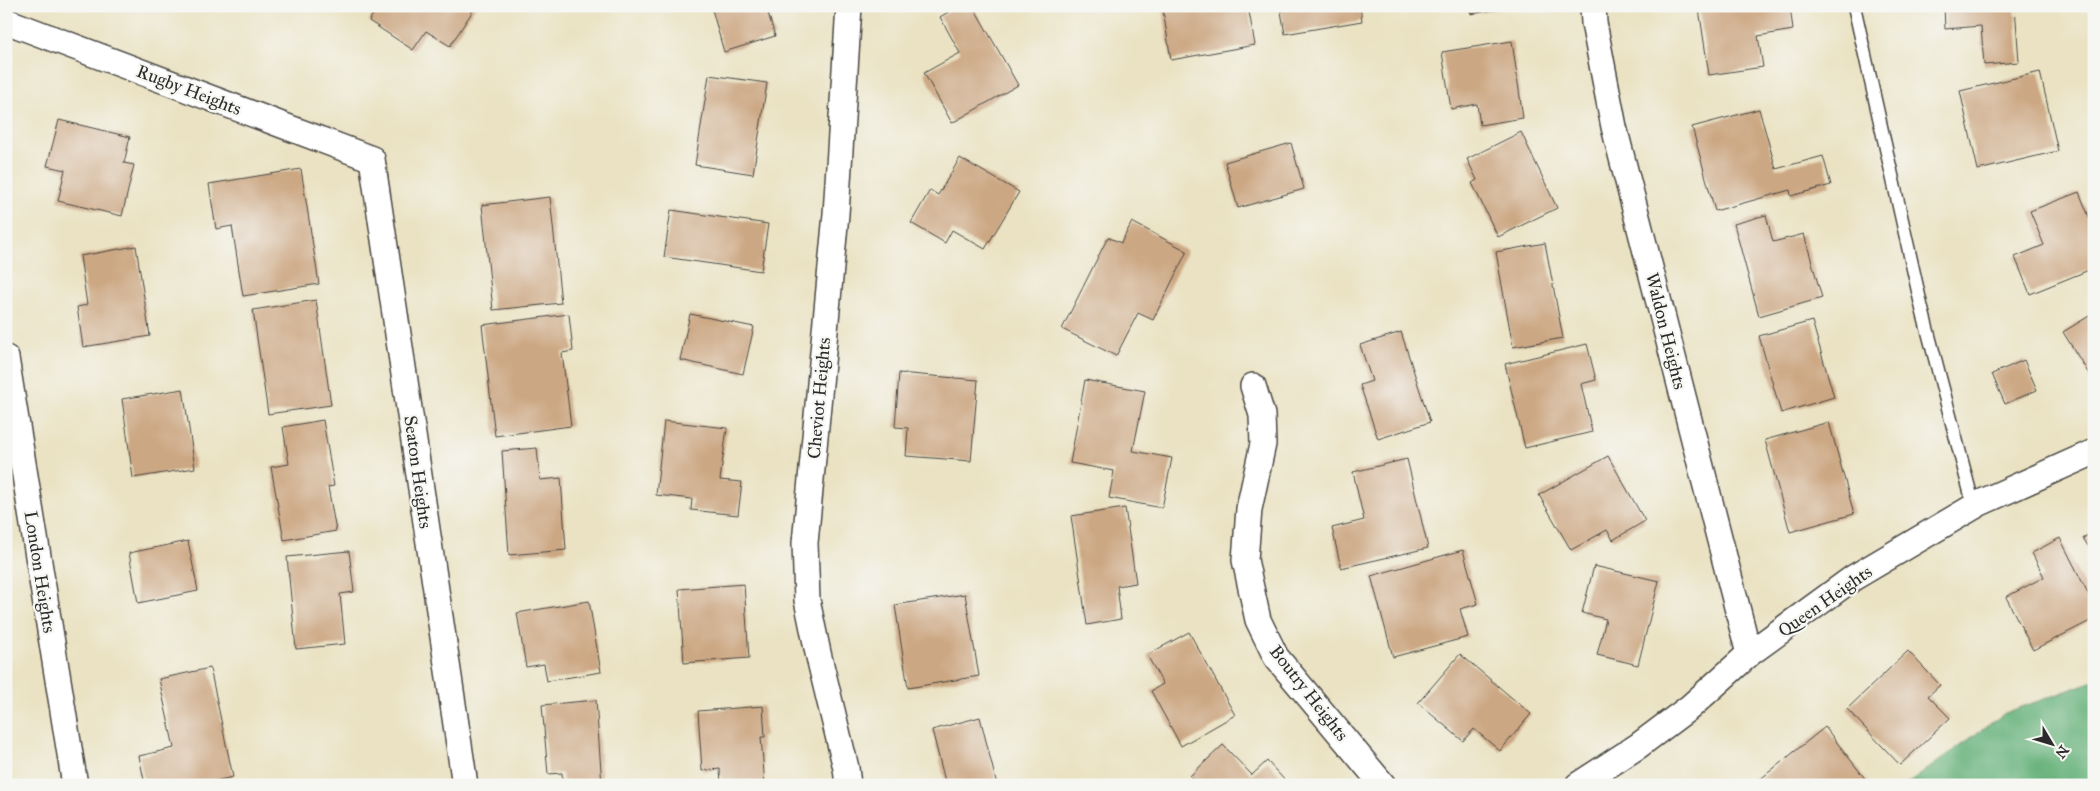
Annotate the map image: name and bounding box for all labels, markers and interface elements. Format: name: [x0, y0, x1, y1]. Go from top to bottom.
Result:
street label: Rugby Heights: [133, 60, 244, 121]
street label: Waldon Heights: [1640, 270, 1691, 392]
street label: Cheviot Heights: [803, 336, 836, 460]
street label: Seaton Heights: [398, 414, 437, 530]
street label: London Heights: [19, 509, 60, 635]
street label: Queen Heights: [1774, 560, 1877, 642]
street label: Boutry Heights: [1264, 641, 1353, 746]
north arrow: [2028, 718, 2078, 768]
text: N: [2051, 742, 2072, 762]

